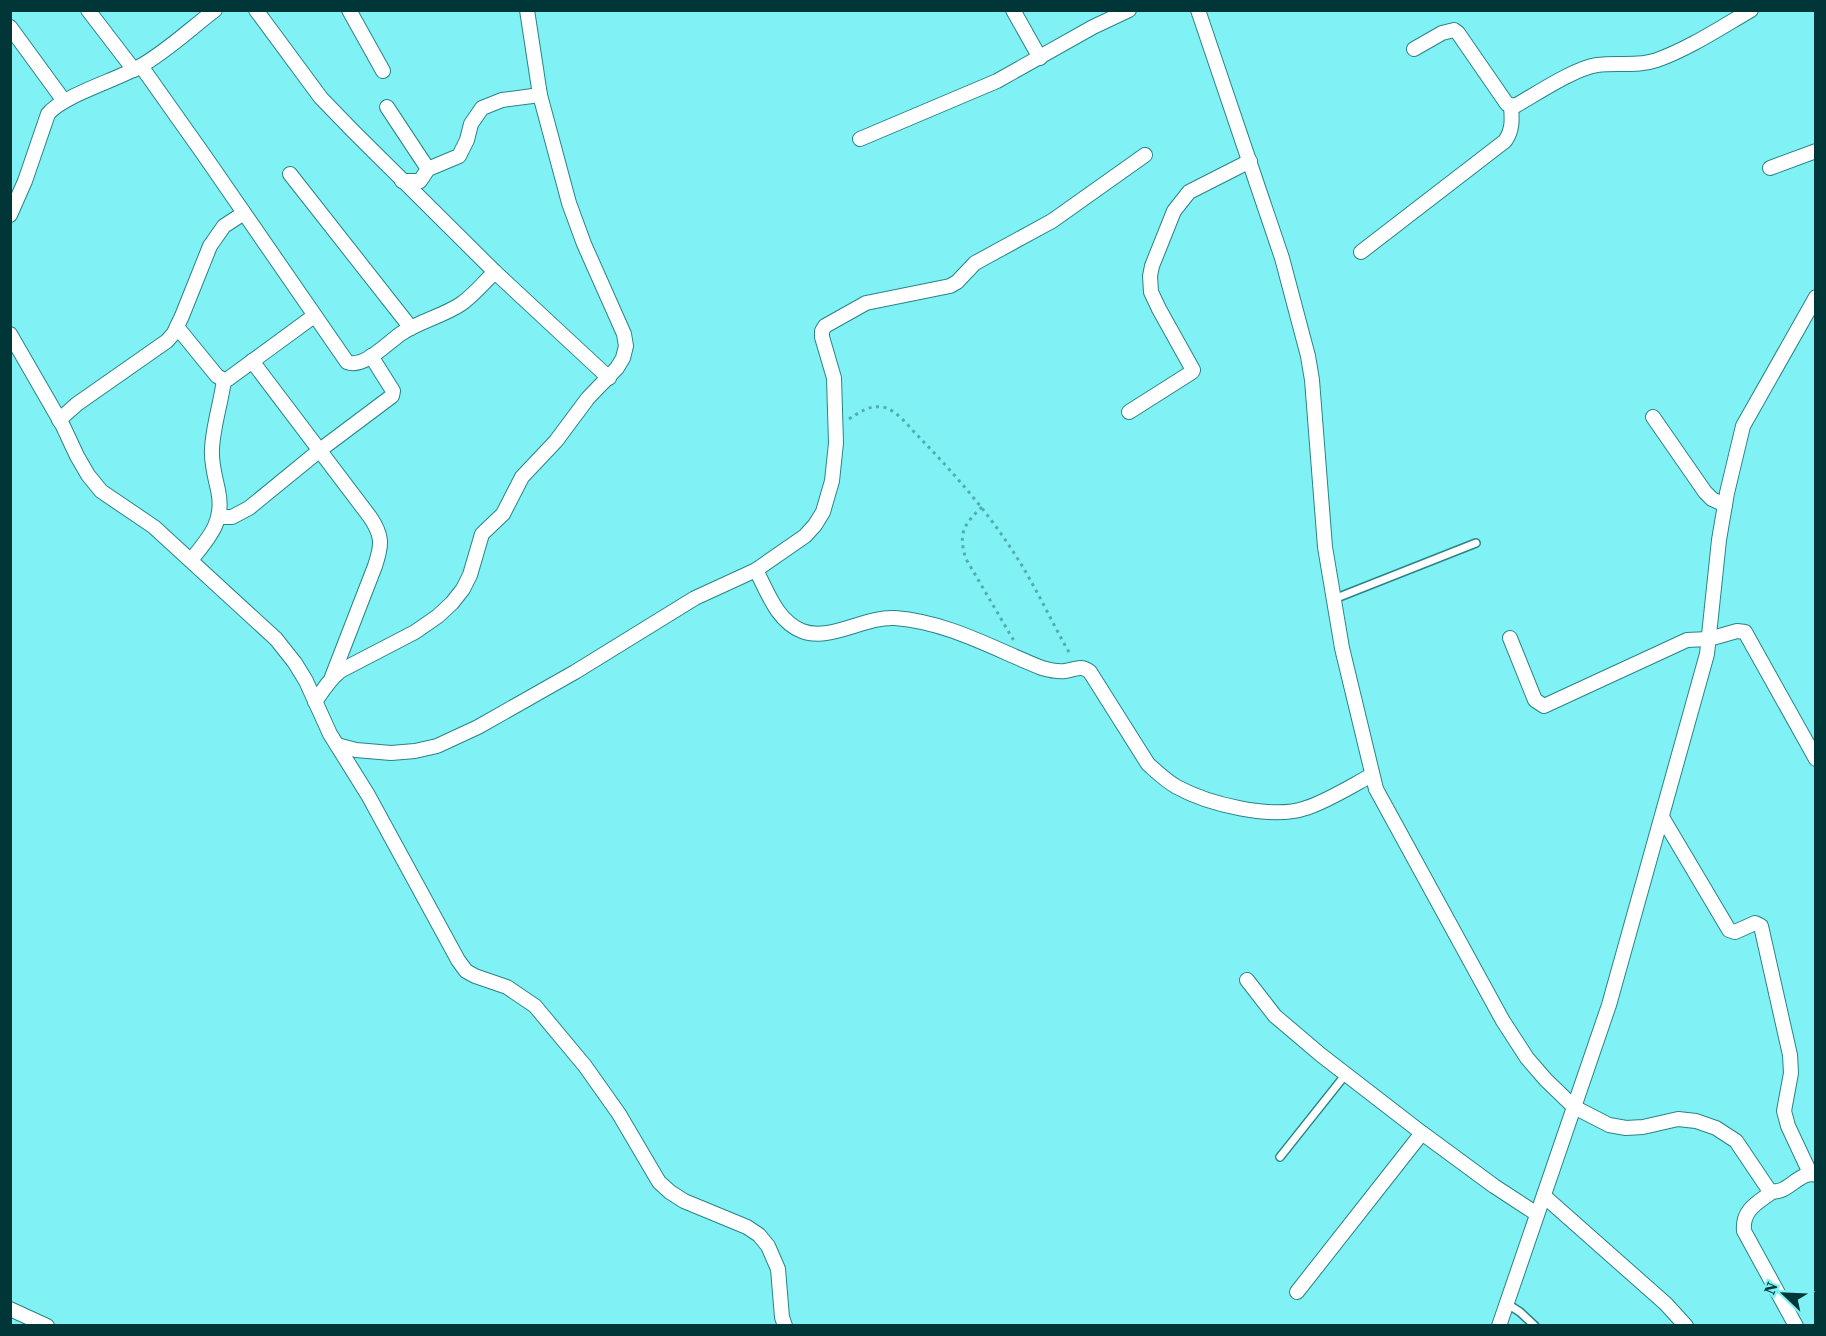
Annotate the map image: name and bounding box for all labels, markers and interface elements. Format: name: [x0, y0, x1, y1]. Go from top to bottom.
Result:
north arrow: [1754, 1264, 1814, 1324]
text: N: [1758, 1278, 1783, 1298]

